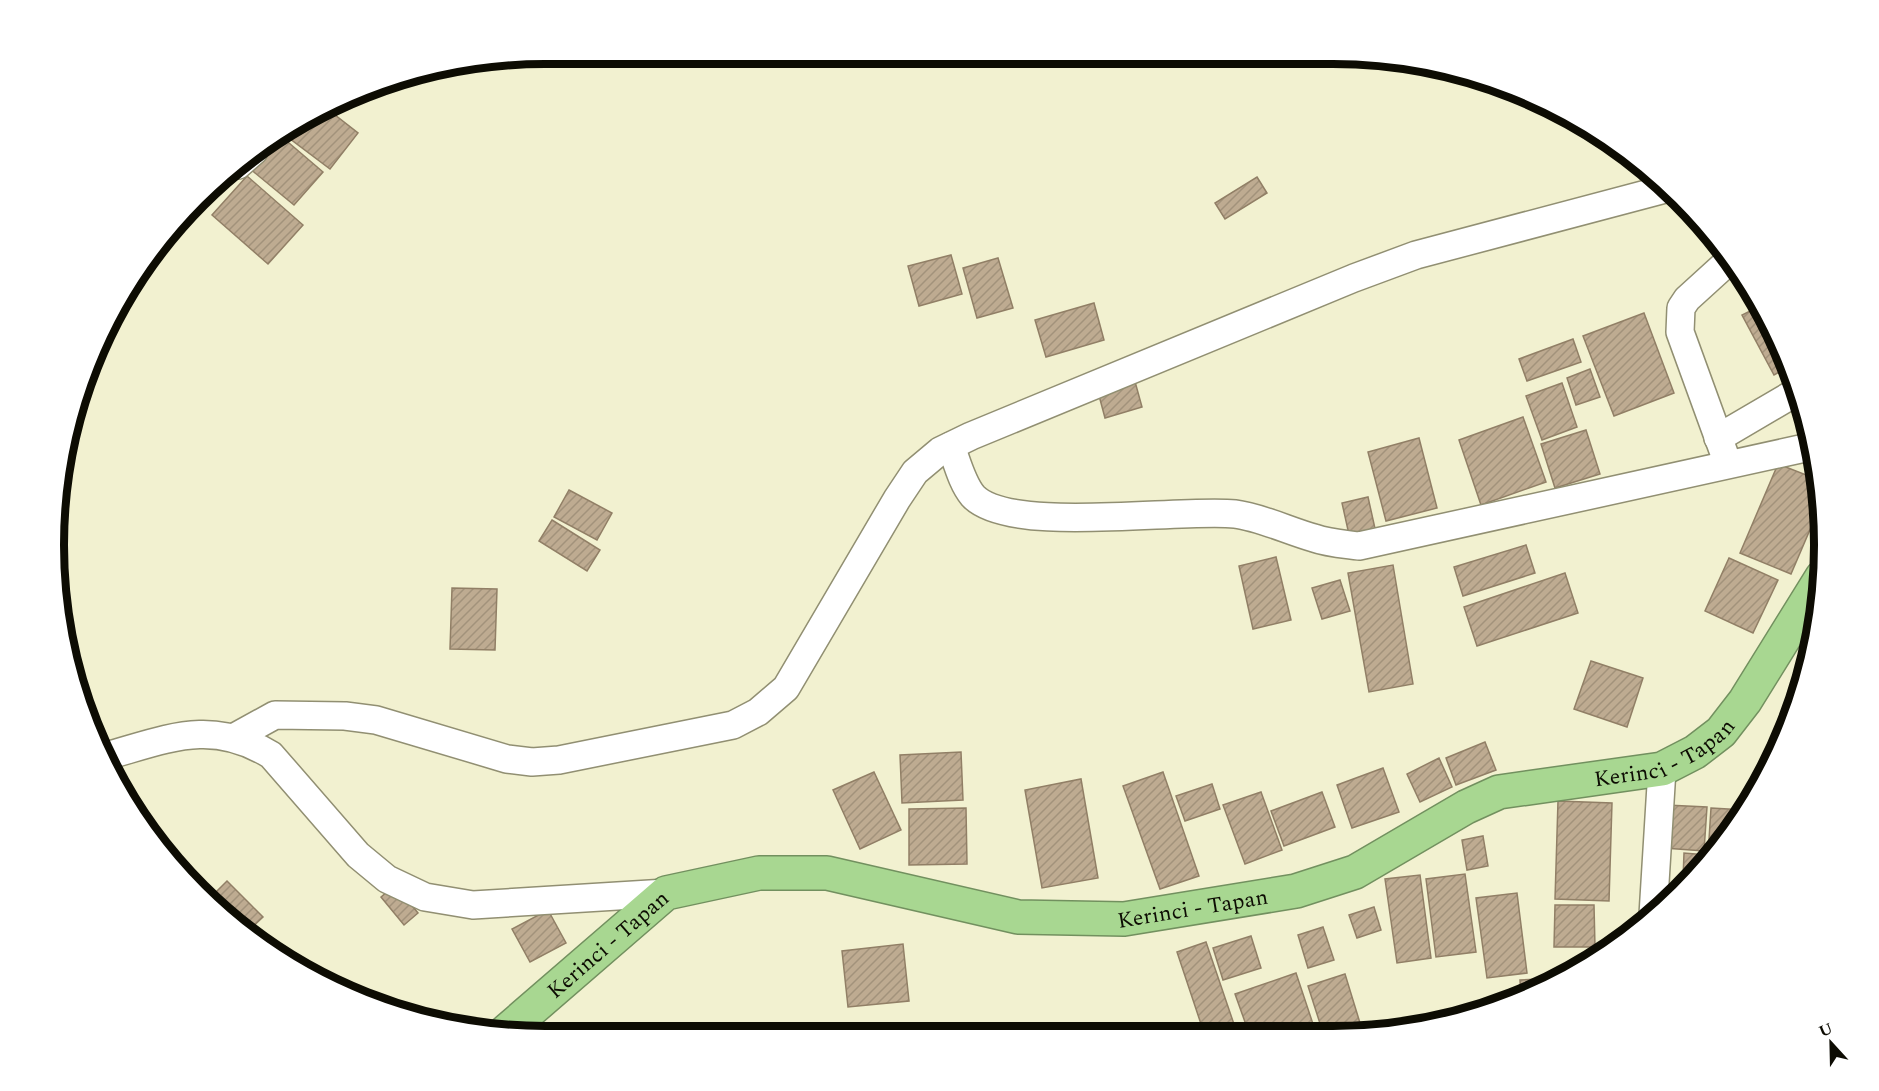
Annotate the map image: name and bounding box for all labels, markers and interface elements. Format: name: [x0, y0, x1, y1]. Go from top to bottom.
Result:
street label: Kerinci - Tapan: [1592, 712, 1744, 796]
street label: Kerinci - Tapan: [1115, 881, 1270, 938]
street label: Kerinci - Tapan: [540, 883, 677, 1007]
north arrow: [1801, 1013, 1861, 1073]
text: U: [1815, 1016, 1836, 1044]

